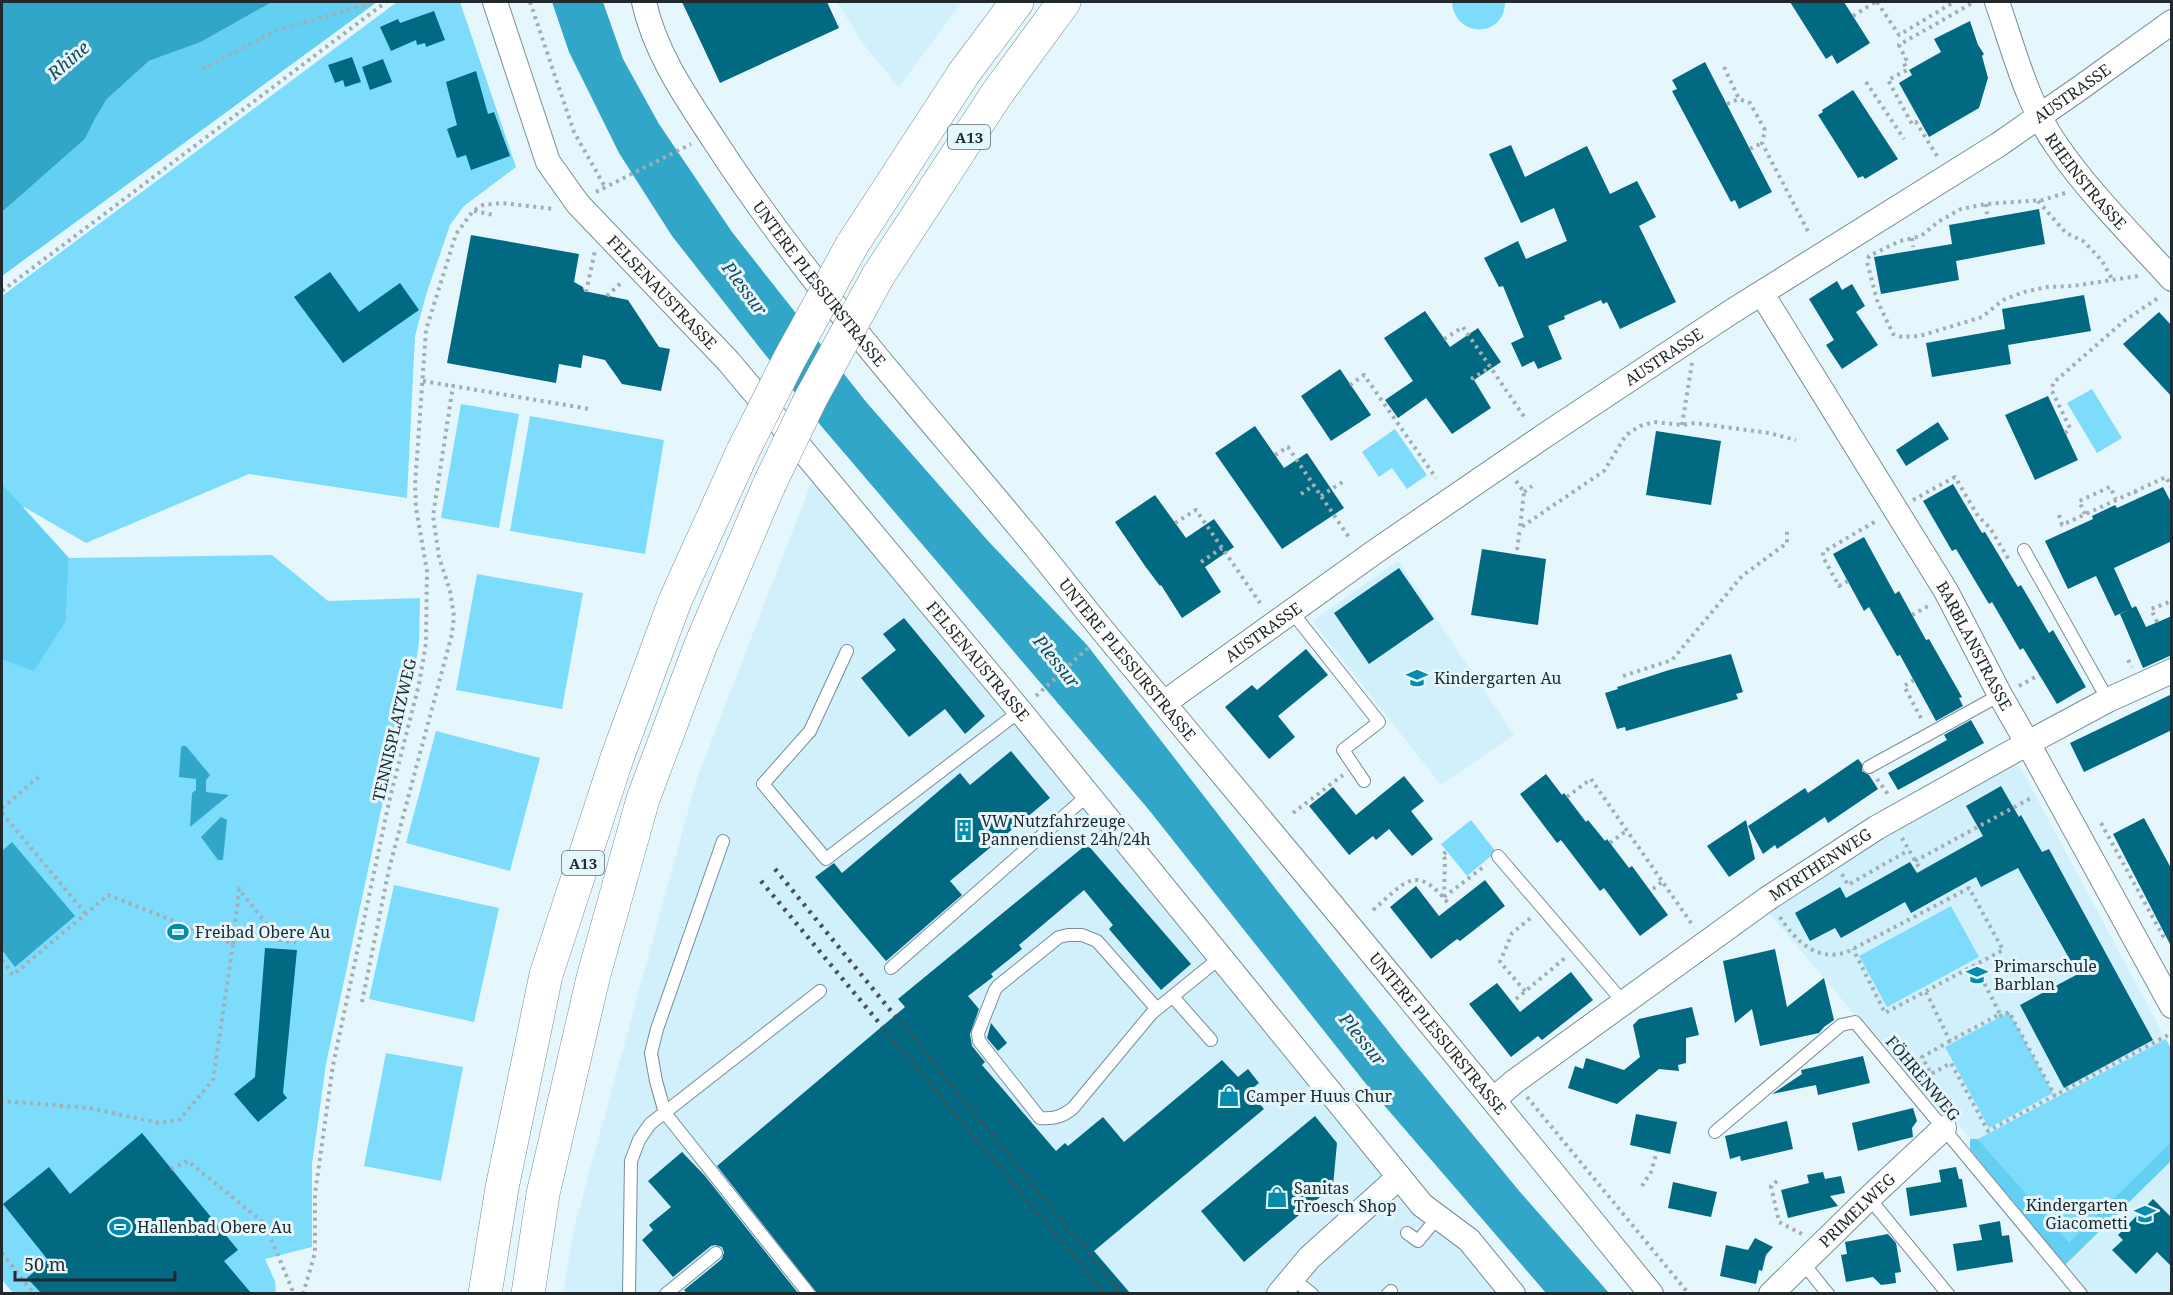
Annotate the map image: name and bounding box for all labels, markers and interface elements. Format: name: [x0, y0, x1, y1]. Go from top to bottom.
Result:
water label: Rhine: [41, 35, 94, 85]
street label: AUSTRASSE: [2029, 58, 2115, 128]
road number: A13: [948, 125, 990, 149]
street label: RHEINSTRASSE: [2040, 128, 2132, 234]
street label: UNTERE PLESSURSTRASSE: [748, 196, 891, 371]
street label: FELSENAUSTRASSE: [602, 230, 722, 354]
water label: Plessur: [716, 255, 773, 320]
street label: AUSTRASSE: [1620, 323, 1707, 391]
street label: UNTERE PLESSURSTRASSE: [1054, 574, 1201, 745]
street label: BARBLANSTRASSE: [1931, 577, 2018, 714]
street label: FELSENAUSTRASSE: [922, 596, 1035, 726]
street label: AUSTRASSE: [1220, 597, 1306, 667]
water label: Plessur: [1028, 629, 1086, 693]
street label: TENNISPLATZWEG: [367, 656, 421, 804]
school or university icon: Kindergarten Au: [1405, 666, 1429, 690]
place label: Kindergarten Au: [1434, 667, 1562, 689]
place label: VW Nutzfahrzeuge Pannendienst 24h/24h: [981, 810, 1151, 850]
building icon: VW Nutzfahrzeuge Pannendienst 24h/24h: [952, 818, 976, 842]
street label: MYRTHENWEG: [1765, 823, 1876, 906]
road number: A13: [562, 851, 604, 875]
sports icon: Freibad Obere Au: [166, 920, 190, 944]
place label: Freibad Obere Au: [195, 921, 330, 943]
street label: UNTERE PLESSURSTRASSE: [1364, 947, 1512, 1119]
place label: Primarschule Barblan: [1994, 955, 2097, 995]
school or university icon: Primarschule Barblan: [1965, 963, 1989, 987]
water label: Plessur: [1334, 1007, 1392, 1071]
street label: FÖHRENWEG: [1881, 1031, 1965, 1126]
shop icon: Camper Huus Chur: [1217, 1084, 1241, 1108]
place label: Camper Huus Chur: [1246, 1085, 1393, 1107]
street label: PRIMELWEG: [1814, 1168, 1900, 1252]
place label: Sanitas Troesch Shop: [1294, 1177, 1396, 1217]
shop icon: Sanitas Troesch Shop: [1265, 1185, 1289, 1209]
place label: Kindergarten Giacometti: [2026, 1194, 2128, 1234]
school or university icon: Kindergarten Giacometti: [2133, 1202, 2157, 1226]
sports icon: Hallenbad Obere Au: [108, 1215, 132, 1239]
place label: Hallenbad Obere Au: [137, 1216, 292, 1238]
scale bar: [15, 1244, 176, 1282]
text: 50 m: [24, 1252, 66, 1276]

